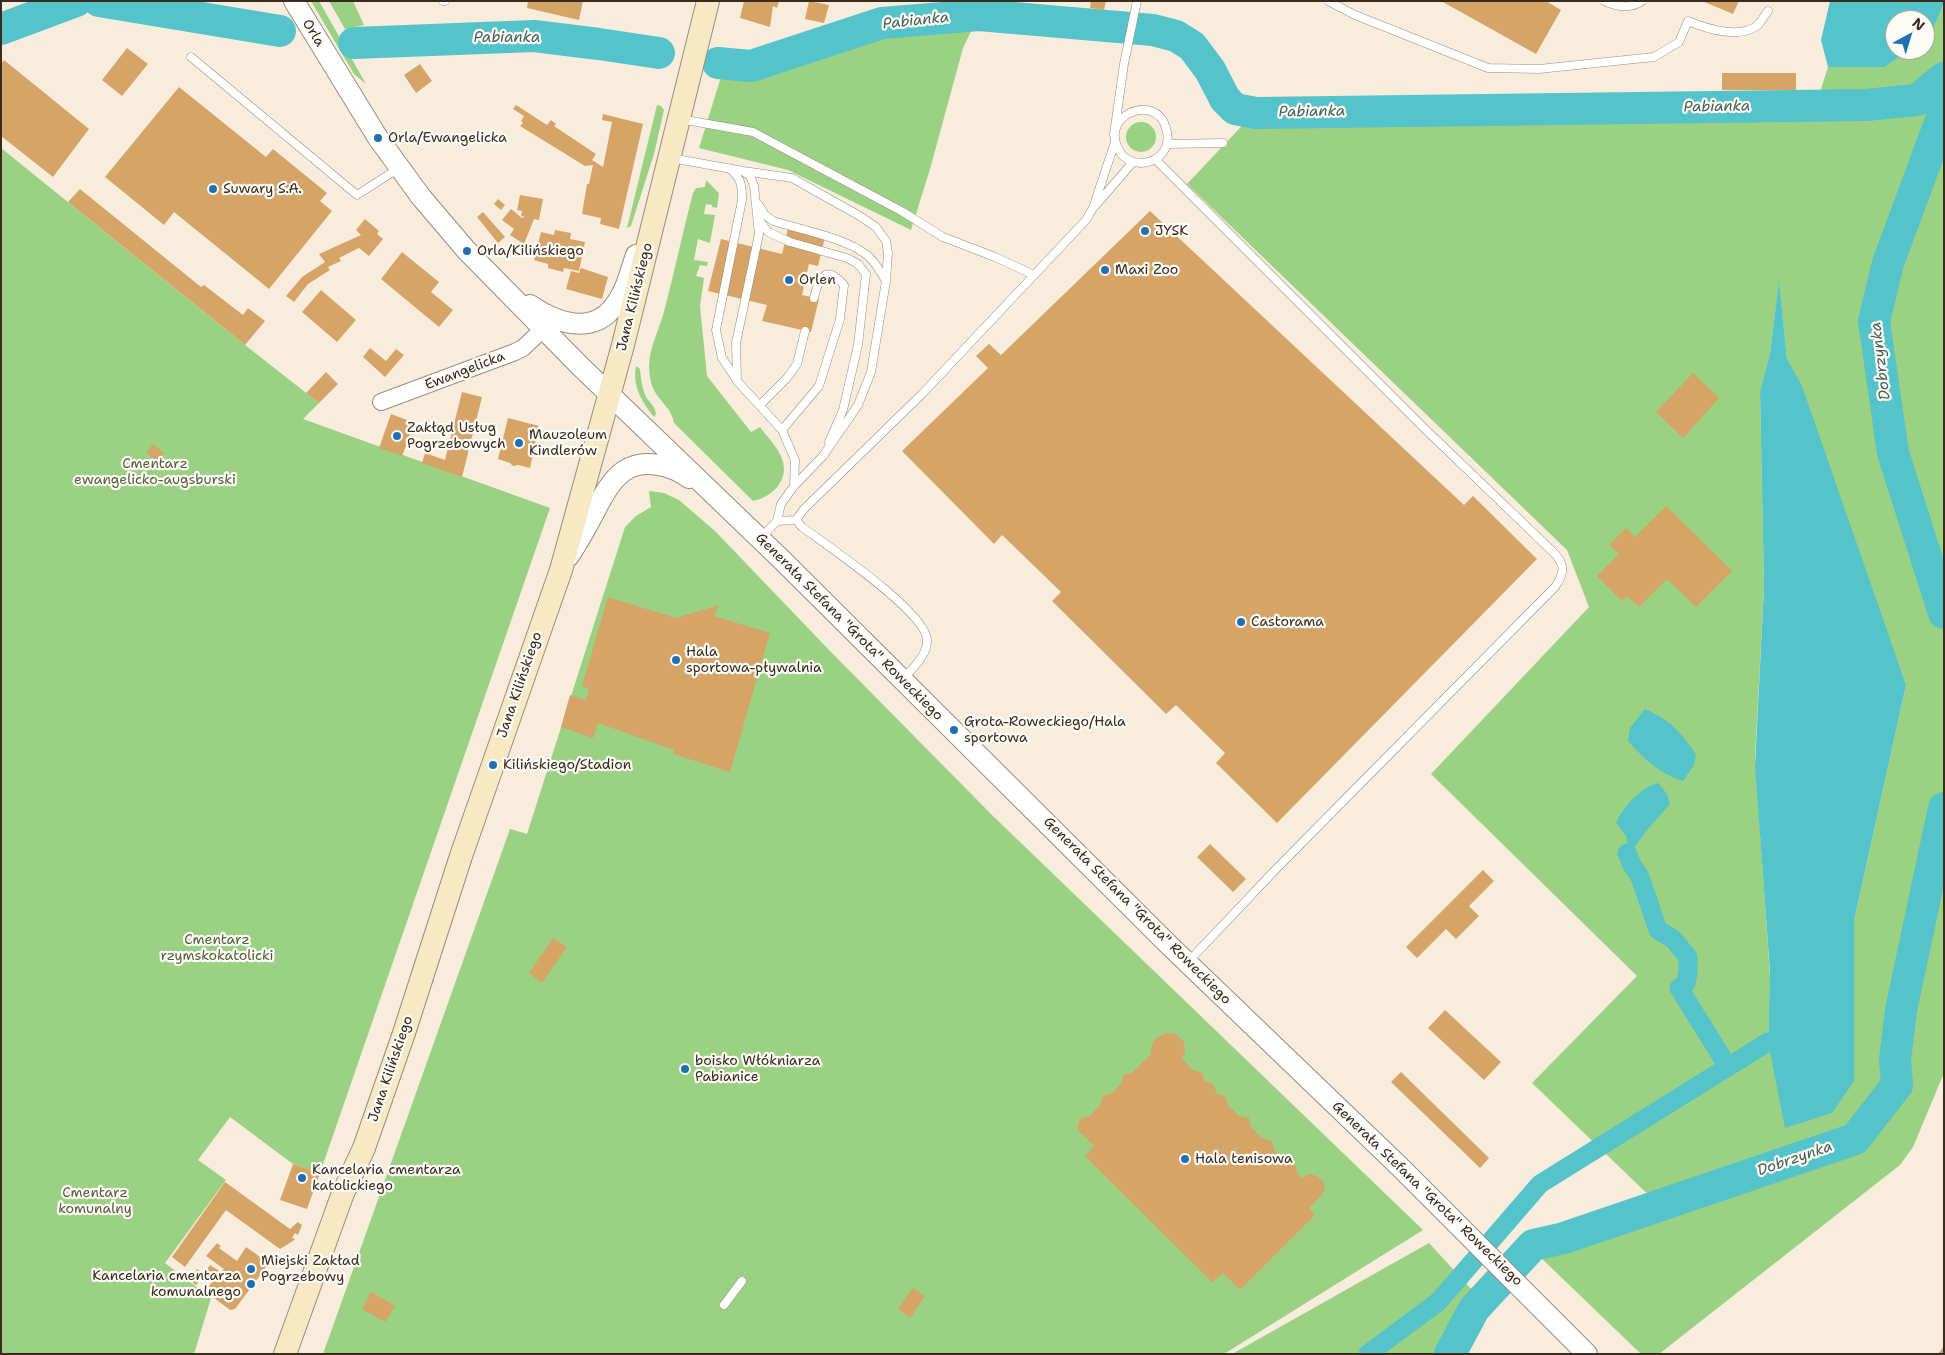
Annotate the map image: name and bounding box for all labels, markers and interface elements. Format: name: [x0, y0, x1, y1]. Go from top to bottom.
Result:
water label: Pabianka: [882, 9, 950, 33]
north arrow: [1885, 10, 1935, 60]
text: N: [1909, 14, 1929, 35]
street label: Orla: [298, 16, 328, 50]
water label: Pabianka: [474, 29, 540, 47]
water label: Pabianka: [1684, 97, 1750, 117]
water label: Pabianka: [1279, 102, 1345, 122]
place label: Orla/Ewangelicka: [388, 130, 507, 146]
marker: Orla/Ewangelicka: [372, 132, 384, 144]
place label: Suwary S.A.: [223, 181, 302, 197]
marker: Suwary S.A.: [207, 183, 219, 195]
place label: JYSK: [1155, 223, 1188, 239]
marker: JYSK: [1139, 225, 1151, 237]
street label: Jana Kilińskiego: [613, 241, 657, 353]
place label: Orla/Kilińskiego: [477, 243, 584, 259]
marker: Orla/Kilińskiego: [461, 245, 473, 257]
place label: Maxi Zoo: [1115, 262, 1178, 278]
marker: Maxi Zoo: [1099, 264, 1111, 276]
place label: Orlen: [799, 272, 836, 288]
marker: Orlen: [783, 274, 795, 286]
water label: Dobrzynka: [1867, 321, 1895, 401]
street label: Ewangelicka: [423, 348, 507, 394]
place label: Zakłąd Usług Pogrzebowych: [407, 420, 506, 452]
place label: Mauzoleum Kindlerów: [529, 427, 607, 460]
marker: Zakłąd Usług Pogrzebowych: [391, 430, 403, 442]
marker: Mauzoleum Kindlerów: [513, 437, 525, 449]
park label: Cmentarz ewangelicko-augsburski: [74, 456, 236, 488]
street label: Generała Stefana "Grota" Roweckiego: [752, 530, 946, 724]
place label: Castorama: [1251, 614, 1324, 630]
marker: Castorama: [1235, 616, 1247, 628]
street label: Jana Kilińskiego: [494, 630, 546, 740]
place label: Hala sportowa-pływalnia: [686, 644, 822, 676]
marker: Hala sportowa-pływalnia: [670, 654, 682, 666]
place label: Grota-Roweckiego/Hala sportowa: [964, 714, 1126, 746]
marker: Grota-Roweckiego/Hala sportowa: [948, 724, 960, 736]
place label: Kilińskiego/Stadion: [503, 757, 631, 773]
marker: Kilińskiego/Stadion: [487, 759, 499, 771]
street label: Generała Stefana "Grota" Roweckiego: [1040, 814, 1234, 1008]
park label: Cmentarz rzymskokatolicki: [160, 932, 274, 964]
street label: Jana Kilińskiego: [365, 1014, 417, 1124]
place label: boisko Włókniarza Pabianice: [695, 1053, 821, 1086]
marker: boisko Włókniarza Pabianice: [679, 1063, 691, 1075]
street label: Generała Stefana "Grota" Roweckiego: [1328, 1098, 1526, 1290]
water label: Dobrzynka: [1755, 1138, 1835, 1180]
place label: Hala tenisowa: [1195, 1151, 1293, 1167]
marker: Hala tenisowa: [1179, 1153, 1191, 1165]
place label: Kancelaria cmentarza katolickiego: [312, 1162, 461, 1194]
marker: Kancelaria cmentarza katolickiego: [296, 1172, 308, 1184]
park label: Cmentarz komunalny: [58, 1185, 132, 1218]
place label: Miejski Zakład Pogrzebowy: [261, 1253, 360, 1285]
marker: Miejski Zakład Pogrzebowy: [245, 1263, 257, 1275]
place label: Kancelaria cmentarza komunalnego: [92, 1268, 241, 1300]
marker: Kancelaria cmentarza komunalnego: [245, 1278, 257, 1290]

